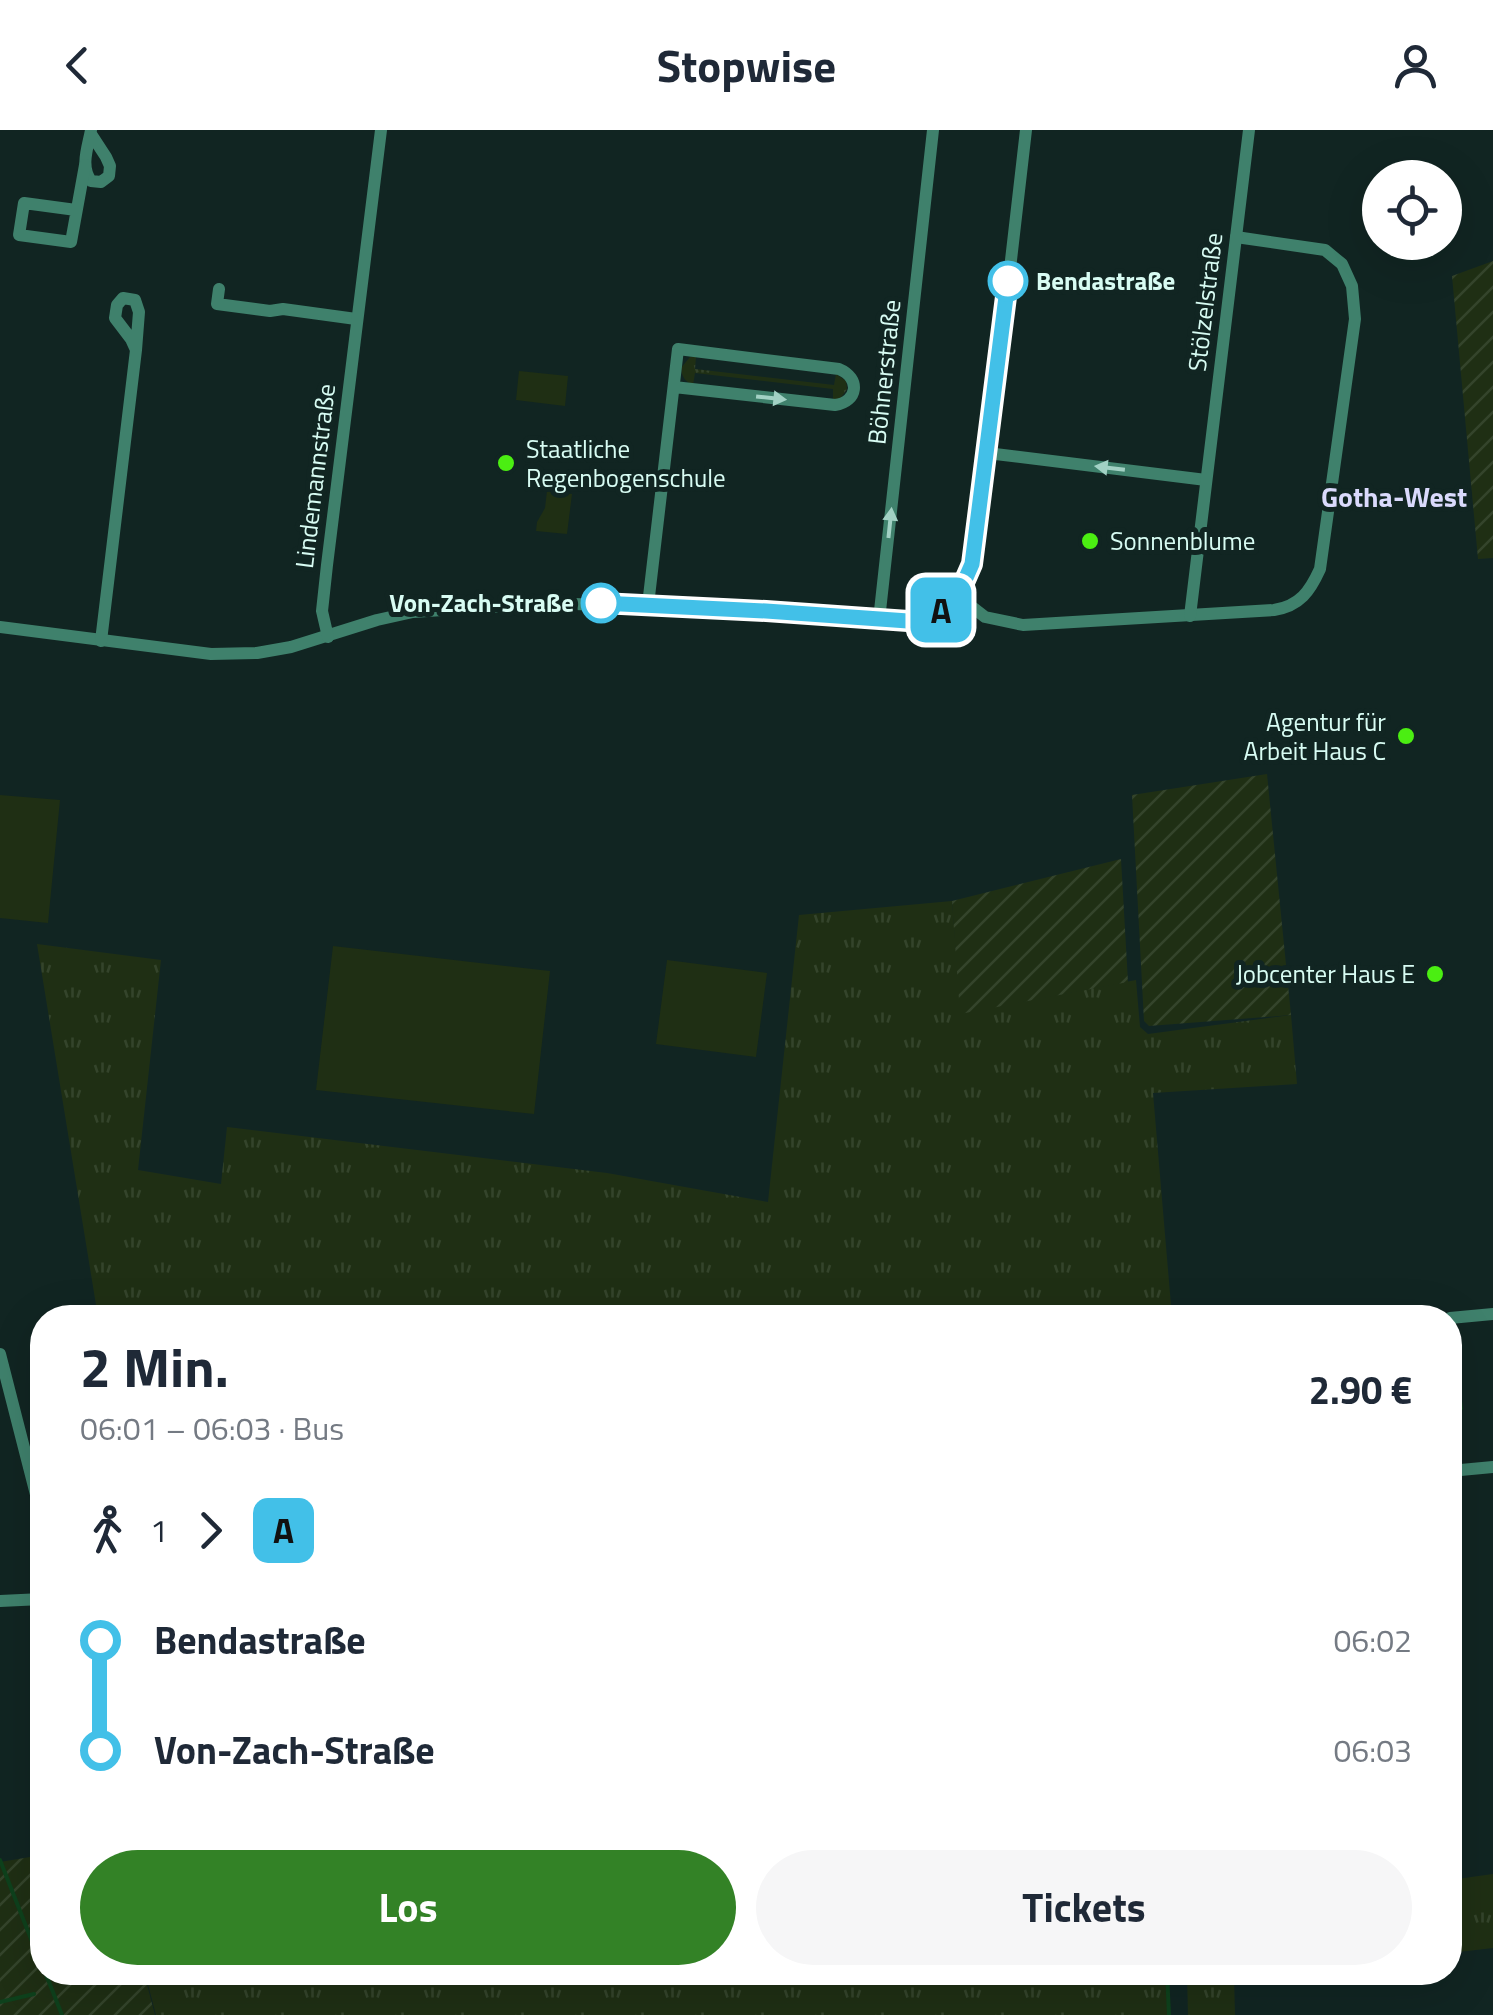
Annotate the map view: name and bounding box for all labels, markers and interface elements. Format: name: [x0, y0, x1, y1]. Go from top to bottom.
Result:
text: Stopwise: [657, 31, 836, 99]
icon: back: [50, 38, 105, 93]
icon: person: [1388, 38, 1443, 93]
map controls: [1362, 160, 1462, 260]
button: locate: [1362, 160, 1462, 260]
street label: Stölzelstraße: [1178, 231, 1232, 373]
marker: Bendastraße: [989, 262, 1027, 300]
place label: Bendastraße: [1036, 262, 1175, 300]
street label: Böhnerstraße: [858, 298, 910, 446]
street label: Lindemannstraße: [285, 382, 345, 570]
one-way arrow: [756, 390, 788, 406]
place label: Staatliche Regenbogenschule: [526, 430, 726, 497]
marker: Staatliche Regenbogenschule: [495, 452, 517, 474]
one-way arrow: [1093, 460, 1125, 476]
district label: Gotha-West: [1321, 475, 1467, 518]
one-way arrow: [882, 507, 898, 538]
place label: Sonnenblume: [1110, 522, 1255, 560]
marker: Sonnenblume: [1079, 530, 1101, 552]
line badge: A: [908, 578, 974, 642]
text: A: [930, 583, 952, 637]
place label: Von-Zach-Straße: [389, 584, 574, 622]
marker: Von-Zach-Straße: [582, 584, 620, 622]
place label: Agentur für Arbeit Haus C: [1244, 703, 1386, 770]
marker: Agentur für Arbeit Haus C: [1395, 725, 1417, 747]
place label: Jobcenter Haus E: [1236, 955, 1415, 993]
marker: Jobcenter Haus E: [1424, 963, 1446, 985]
text: 2 Min.: [80, 1325, 229, 1408]
text: 2.90 €: [1309, 1361, 1412, 1419]
text: 06:01 – 06:03 · Bus: [80, 1404, 344, 1452]
icon: walk: [80, 1503, 135, 1558]
icon: forward: [183, 1503, 238, 1558]
text: A: [273, 1503, 294, 1557]
text: 1: [150, 1506, 168, 1554]
text: Bendastraße: [154, 1611, 366, 1669]
text: 06:02: [1333, 1616, 1412, 1664]
text: Von-Zach-Straße: [154, 1721, 435, 1779]
text: 06:03: [1333, 1726, 1412, 1774]
button: Los: [80, 1850, 736, 1965]
button: Tickets: [756, 1850, 1412, 1965]

